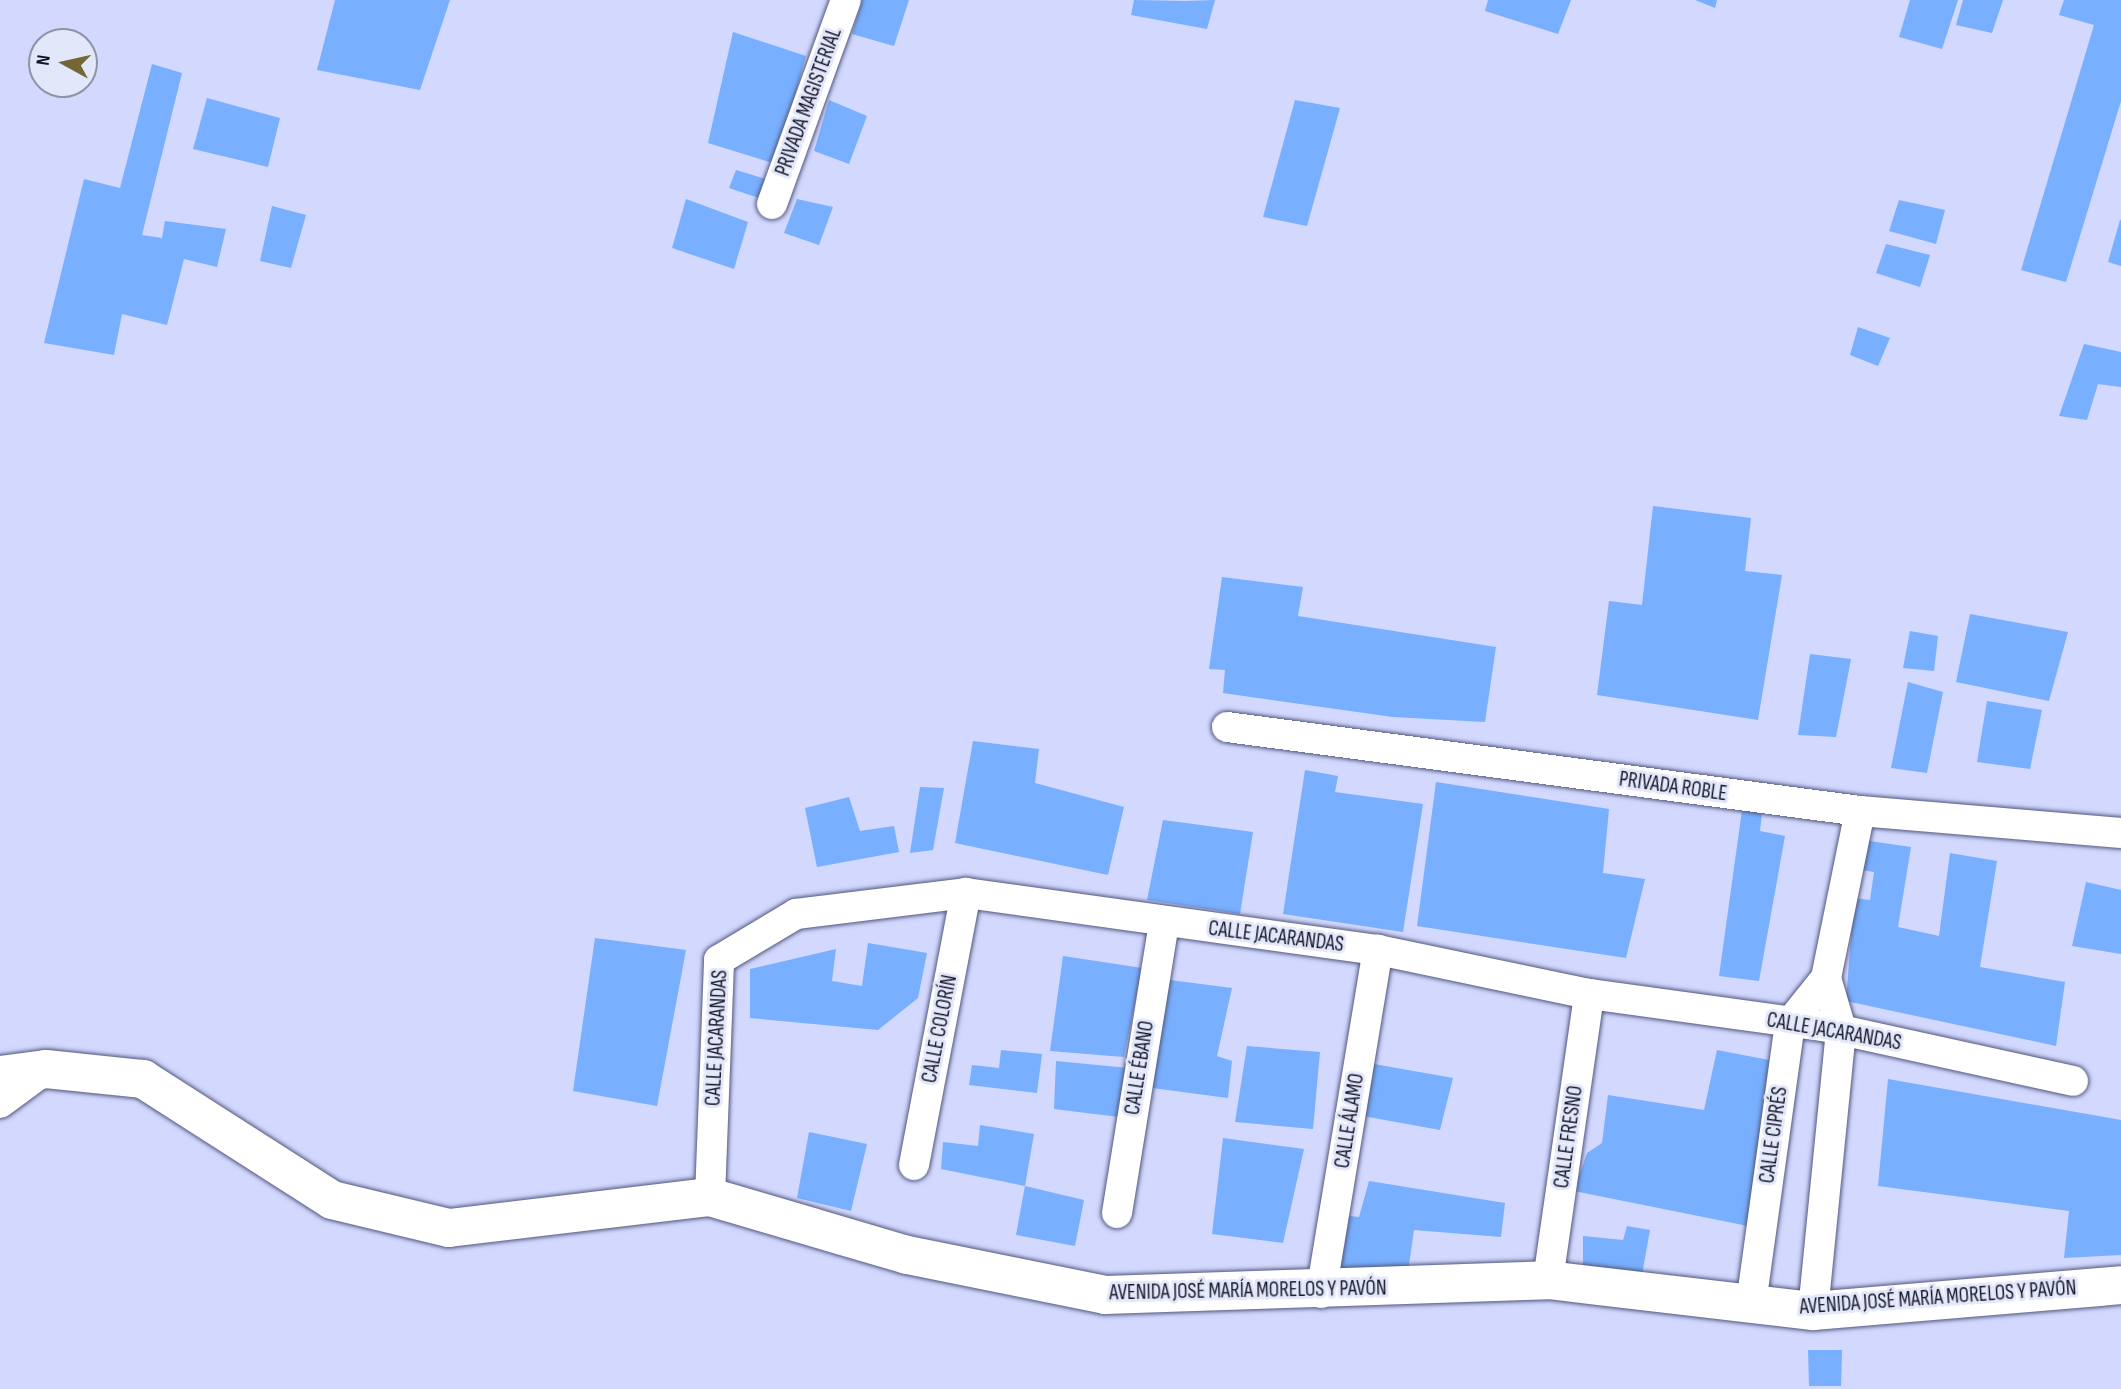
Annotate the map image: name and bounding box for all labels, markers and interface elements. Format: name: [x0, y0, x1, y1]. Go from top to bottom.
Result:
street label: PRIVADA MAGISTERIAL: [771, 24, 847, 180]
north arrow: [28, 28, 98, 98]
text: N: [32, 54, 56, 67]
street label: PRIVADA ROBLE: [1617, 767, 1729, 807]
street label: CALLE JACARANDAS: [1207, 916, 1345, 958]
street label: CALLE JACARANDAS: [701, 969, 733, 1107]
street label: CALLE COLORÍN: [917, 973, 963, 1085]
street label: CALLE JACARANDAS: [1765, 1008, 1903, 1056]
street label: CALLE ÉBANO: [1120, 1019, 1160, 1117]
street label: CALLE ÁLAMO: [1330, 1072, 1370, 1170]
street label: CALLE FRESNO: [1549, 1084, 1589, 1190]
street label: CALLE CIPRÉS: [1755, 1085, 1793, 1185]
street label: AVENIDA JOSÉ MARÍA MORELOS Y PAVÓN: [1109, 1276, 1387, 1306]
street label: AVENIDA JOSÉ MARÍA MORELOS Y PAVÓN: [1799, 1276, 2077, 1320]

